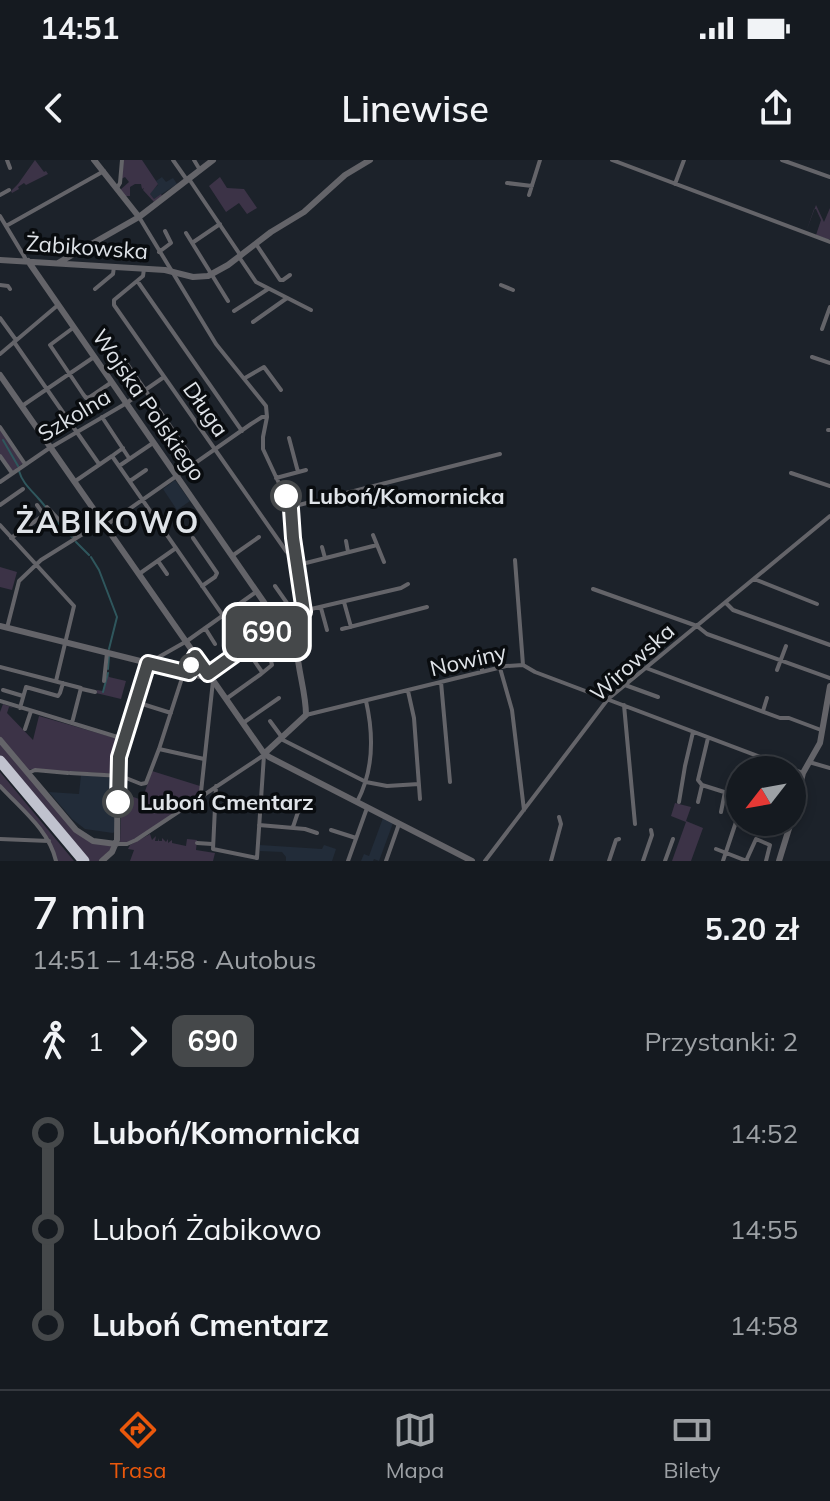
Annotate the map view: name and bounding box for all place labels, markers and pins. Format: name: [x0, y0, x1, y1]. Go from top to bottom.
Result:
marker: Luboń/Komornicka: [271, 481, 301, 511]
place label: Luboń/Komornicka: [308, 482, 505, 510]
unlabelled marker: [180, 654, 202, 676]
marker: Luboń Cmentarz: [103, 787, 133, 817]
place label: Luboń Cmentarz: [140, 788, 314, 816]

